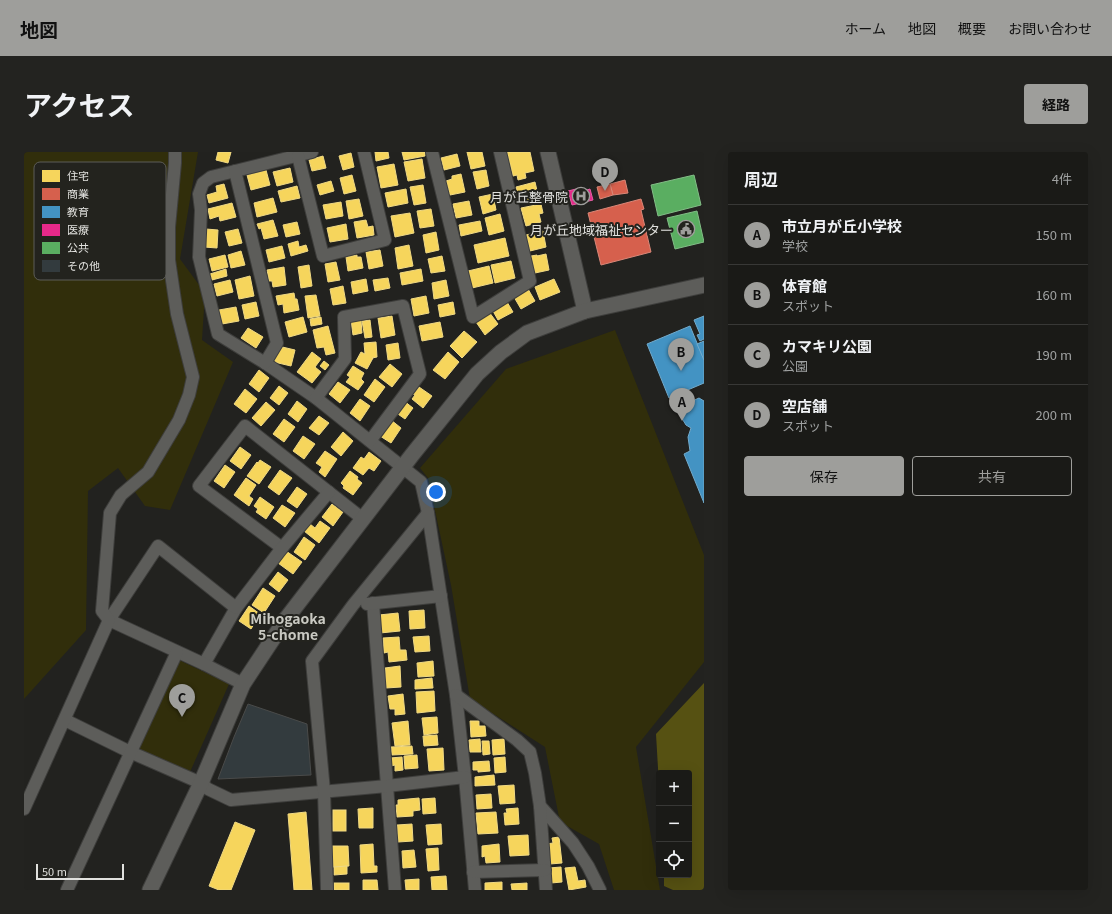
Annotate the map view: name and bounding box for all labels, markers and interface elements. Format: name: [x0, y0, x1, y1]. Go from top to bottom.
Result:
text: 地図: [20, 15, 58, 42]
text: ホーム: [844, 18, 886, 38]
text: 地図: [908, 18, 936, 38]
text: 概要: [958, 18, 986, 38]
text: お問い合わせ: [1008, 18, 1092, 38]
text: アクセス: [24, 84, 135, 124]
button: 経路: [1024, 84, 1088, 124]
pin: D: [592, 158, 618, 191]
legend: [34, 162, 166, 280]
text: 周辺: [744, 166, 778, 191]
text: 住宅: [67, 167, 89, 183]
text: 4件: [1052, 169, 1072, 188]
text: 商業: [67, 185, 89, 201]
hospital icon: 月が丘整骨院: [571, 186, 591, 206]
place label: 月が丘整骨院: [490, 187, 568, 206]
text: 教育: [67, 203, 89, 219]
text: 市立月が丘小学校: [782, 215, 902, 236]
public building icon: 月が丘地域福祉センター: [676, 219, 696, 239]
place label: 月が丘地域福祉センター: [530, 220, 673, 239]
text: 医療: [67, 221, 89, 237]
text: A: [753, 225, 761, 244]
text: 150 m: [1035, 225, 1072, 244]
text: 学校: [782, 236, 808, 255]
text: 公共: [67, 239, 89, 255]
text: その他: [67, 257, 100, 273]
text: 体育館: [782, 275, 827, 296]
text: B: [753, 285, 761, 304]
text: 160 m: [1035, 285, 1072, 304]
text: スポット: [782, 296, 834, 315]
text: カマキリ公園: [782, 335, 872, 356]
pin: B: [668, 338, 694, 371]
text: C: [753, 345, 761, 364]
text: 190 m: [1035, 345, 1072, 364]
text: 公園: [782, 356, 808, 375]
pin: A: [669, 388, 695, 421]
text: 空店舗: [782, 395, 827, 416]
text: D: [752, 405, 762, 424]
text: 200 m: [1035, 405, 1072, 424]
text: スポット: [782, 416, 834, 435]
button: 保存: [744, 456, 904, 496]
button: 共有: [912, 456, 1072, 496]
your location: [426, 482, 446, 502]
district label: Mihogaoka 5-chome: [250, 608, 326, 644]
pin: C: [169, 684, 195, 717]
map controls: [656, 770, 692, 878]
button: +: [656, 770, 692, 806]
button: −: [656, 806, 692, 842]
button: locate: [656, 842, 692, 878]
scale bar: [36, 862, 124, 881]
text: 50 m: [42, 863, 67, 879]

